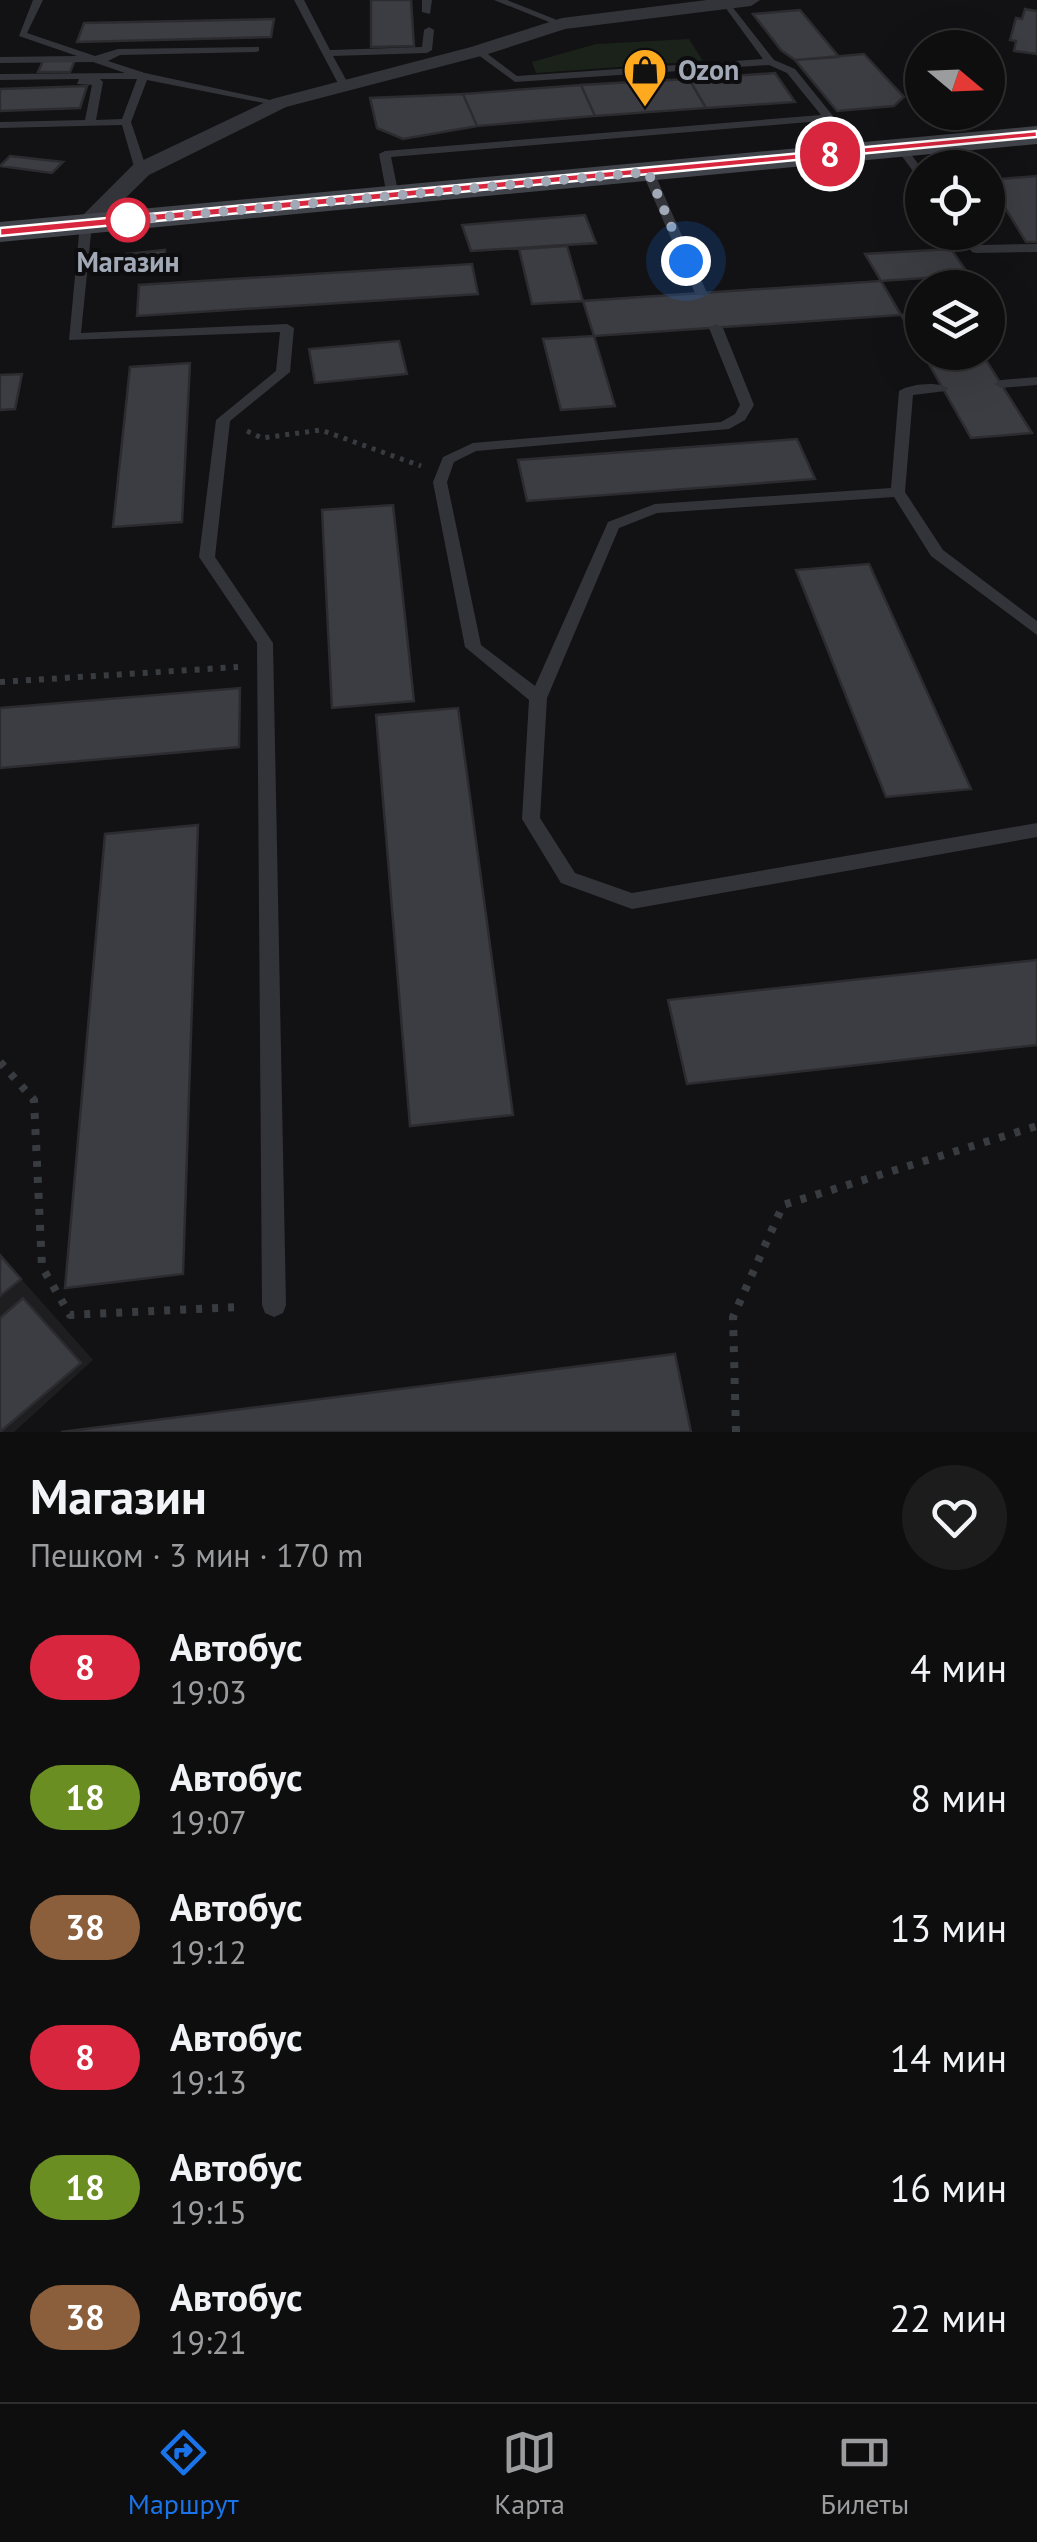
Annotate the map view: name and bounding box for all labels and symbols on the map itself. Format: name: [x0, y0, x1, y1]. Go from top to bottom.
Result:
north arrow: [905, 30, 1005, 130]
shop icon: Ozon: [622, 47, 668, 108]
place label: Ozon: [678, 51, 739, 88]
line badge: 8: [798, 122, 862, 186]
marker: Магазин: [107, 199, 149, 241]
your location: [661, 236, 711, 286]
place label: Магазин: [76, 243, 180, 280]

